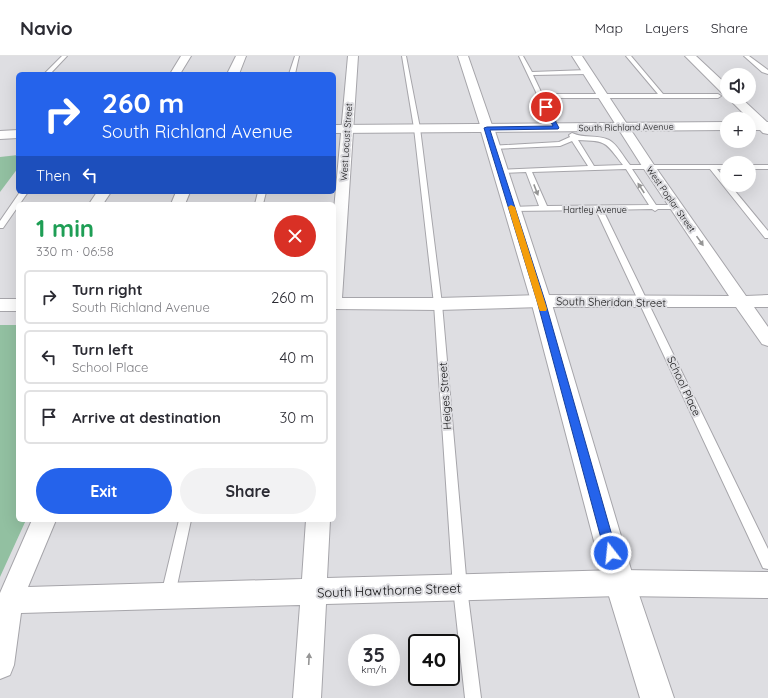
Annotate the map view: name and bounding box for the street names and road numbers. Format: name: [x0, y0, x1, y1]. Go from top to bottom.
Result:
street label: West Locust Street: [338, 103, 354, 181]
street label: South Richland Avenue: [578, 121, 674, 133]
street label: West Poplar Street: [644, 164, 698, 234]
street label: Hartley Avenue: [563, 204, 627, 215]
street label: South Sheridan Street: [556, 294, 666, 310]
street label: School Place: [664, 354, 704, 418]
street label: Heiges Street: [436, 362, 454, 430]
street label: South Hawthorne Street: [317, 579, 461, 601]

